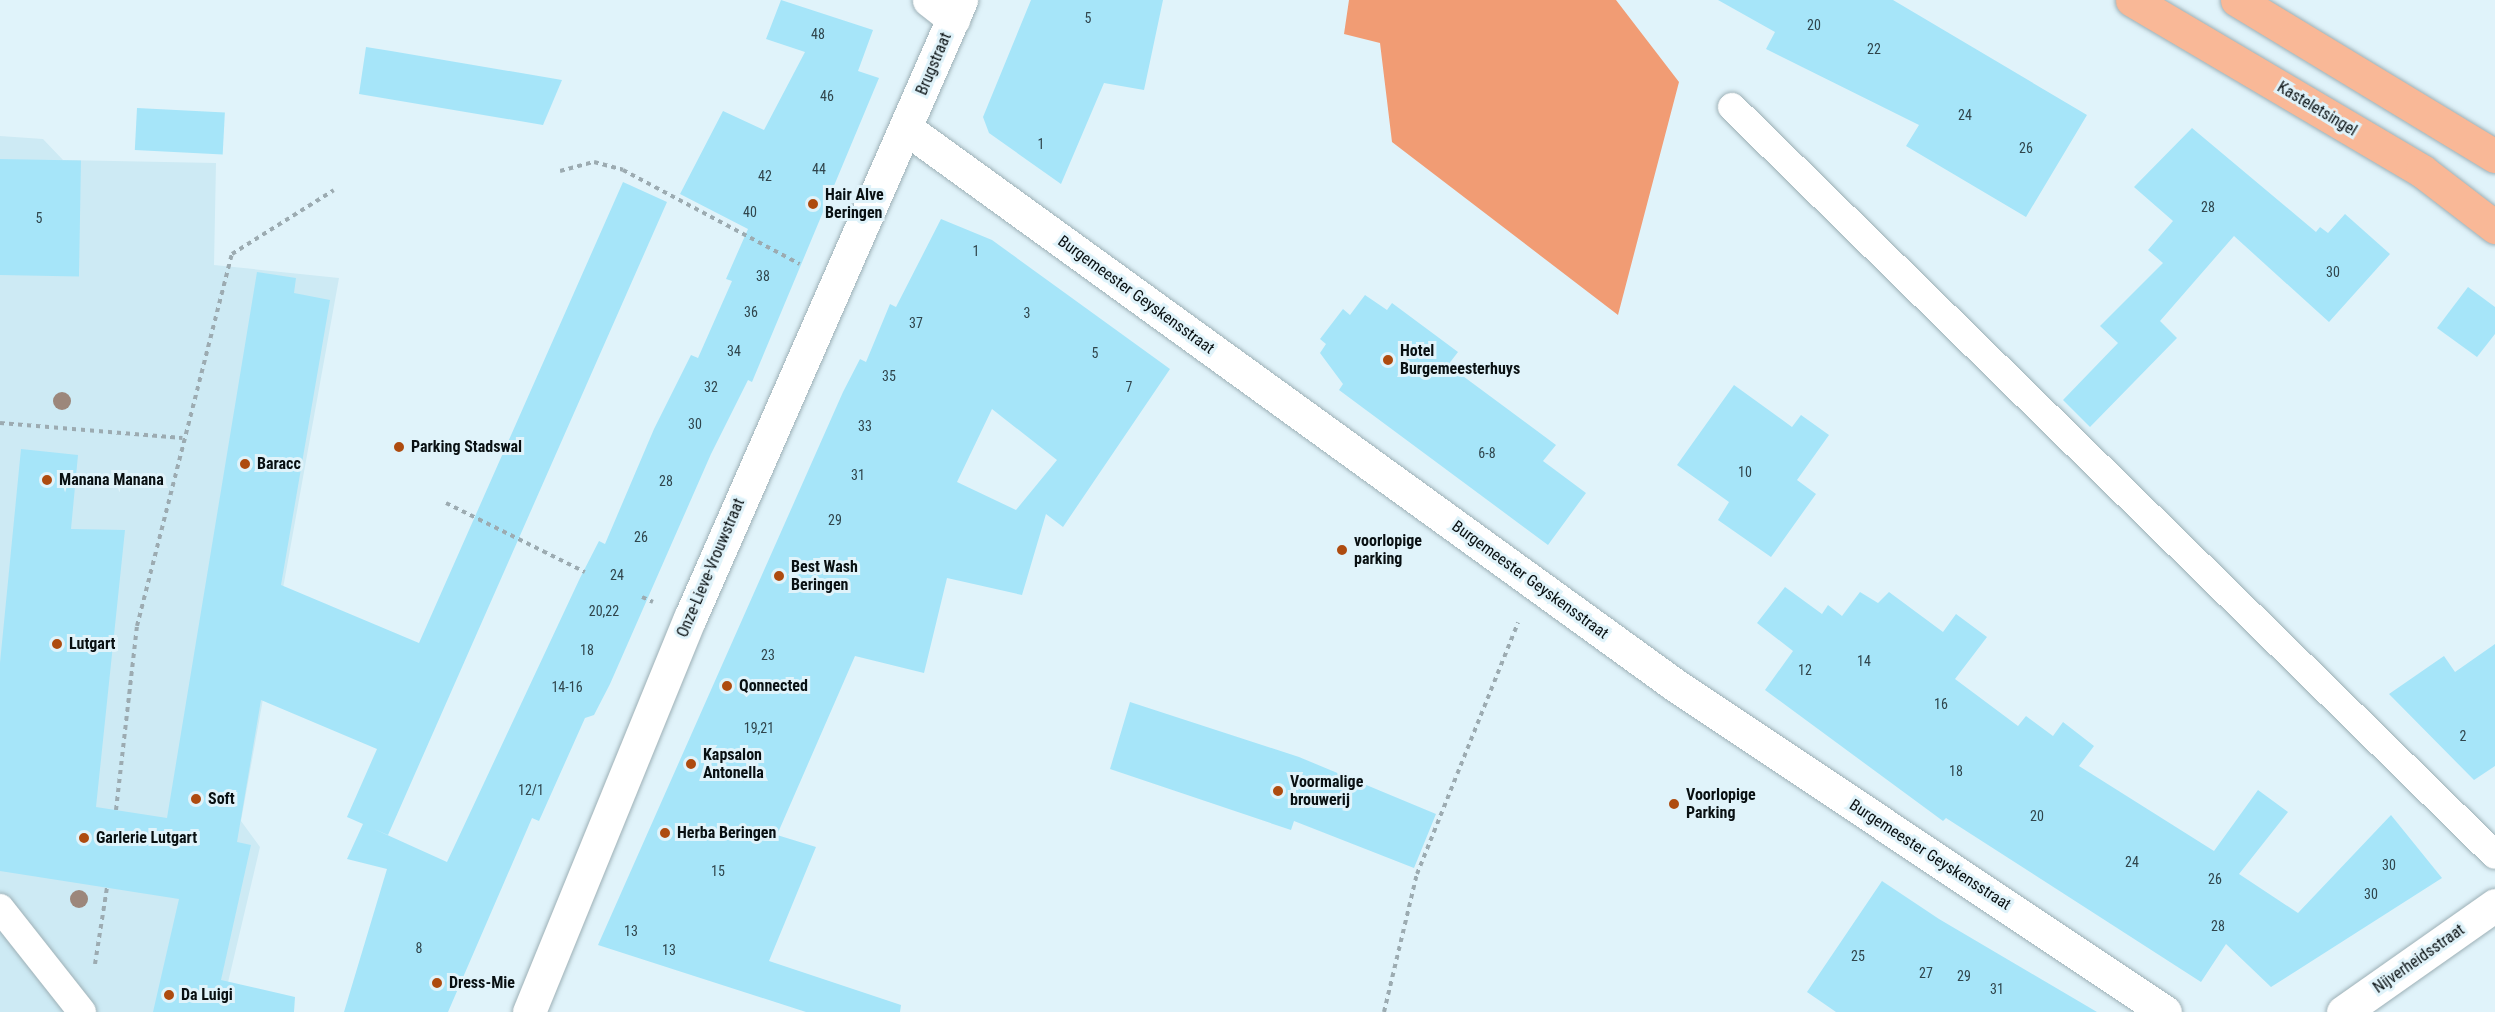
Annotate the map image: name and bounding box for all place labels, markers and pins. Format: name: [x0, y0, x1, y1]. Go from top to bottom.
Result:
place label: Hair Alve Beringen: [825, 185, 884, 223]
marker: Hair Alve Beringen: [806, 197, 820, 211]
place label: Hotel Burgemeesterhuys: [1400, 341, 1520, 379]
marker: Hotel Burgemeesterhuys: [1381, 353, 1395, 367]
place label: Parking Stadswal: [411, 437, 522, 457]
marker: Parking Stadswal: [392, 440, 406, 454]
place label: Baracc: [257, 454, 301, 474]
marker: Baracc: [238, 457, 252, 471]
place label: Manana Manana: [59, 470, 164, 490]
marker: Manana Manana: [40, 473, 54, 487]
place label: voorlopige parking: [1354, 531, 1422, 569]
marker: voorlopige parking: [1335, 543, 1349, 557]
place label: Best Wash Beringen: [791, 557, 858, 595]
marker: Best Wash Beringen: [772, 569, 786, 583]
place label: Lutgart: [69, 634, 116, 654]
marker: Lutgart: [50, 637, 64, 651]
place label: Qonnected: [739, 676, 808, 696]
marker: Qonnected: [720, 679, 734, 693]
place label: Kapsalon Antonella: [703, 745, 764, 783]
marker: Kapsalon Antonella: [684, 757, 698, 771]
place label: Voormalige brouwerij: [1290, 772, 1363, 810]
marker: Voormalige brouwerij: [1271, 784, 1285, 798]
place label: Voorlopige Parking: [1686, 785, 1756, 823]
place label: Soft: [208, 789, 235, 809]
marker: Soft: [189, 792, 203, 806]
marker: Voorlopige Parking: [1667, 797, 1681, 811]
place label: Herba Beringen: [677, 823, 776, 843]
marker: Herba Beringen: [658, 826, 672, 840]
place label: Garlerie Lutgart: [96, 828, 197, 848]
marker: Garlerie Lutgart: [77, 831, 91, 845]
place label: Dress-Mie: [449, 973, 515, 993]
marker: Dress-Mie: [430, 976, 444, 990]
place label: Da Luigi: [181, 985, 233, 1005]
marker: Da Luigi: [162, 988, 176, 1002]

